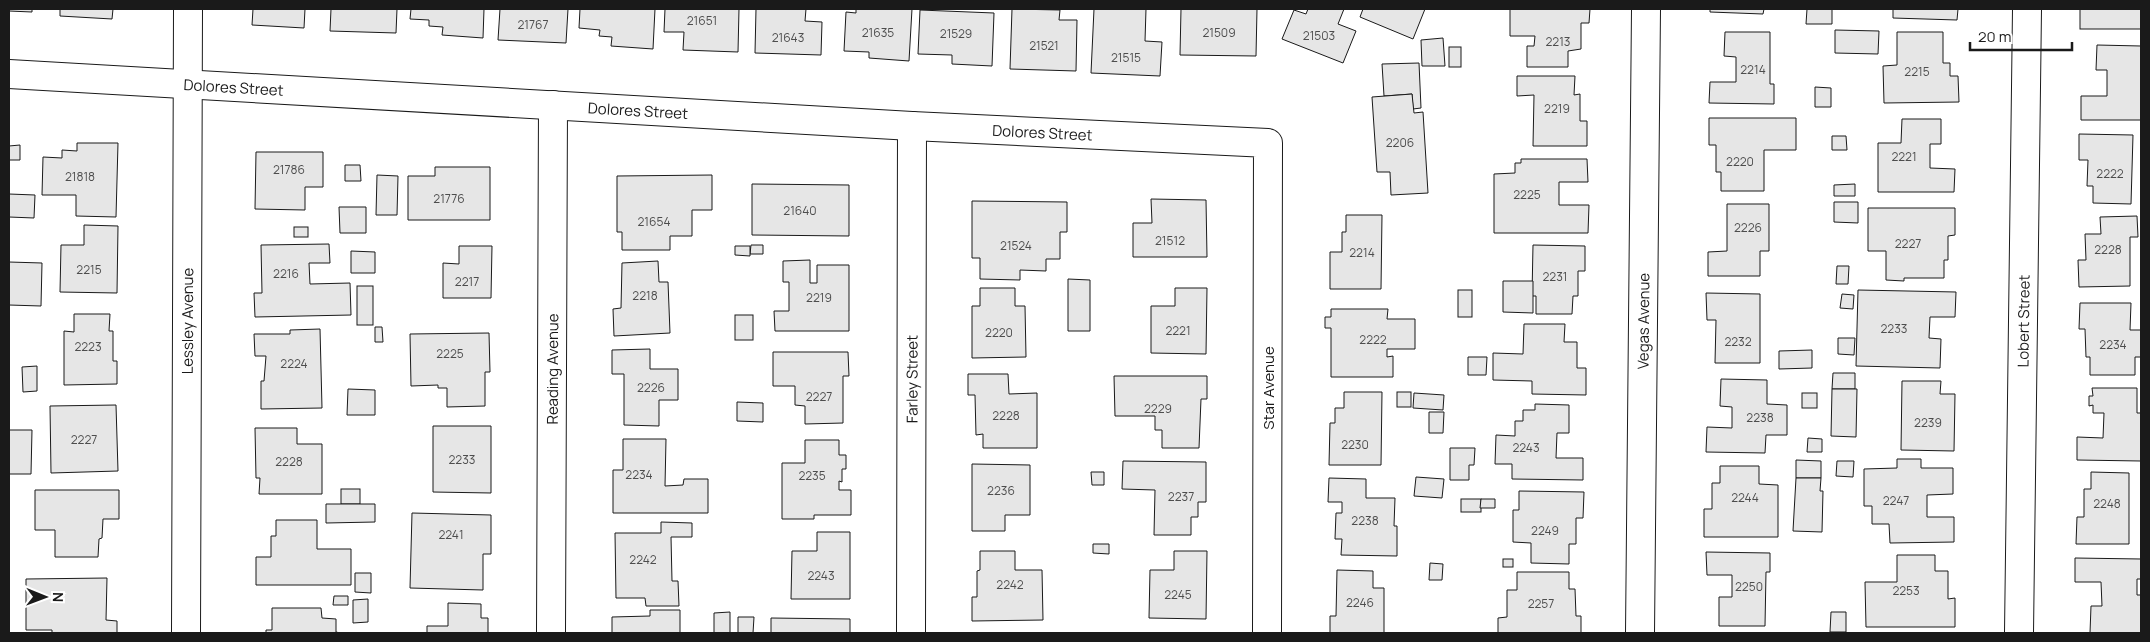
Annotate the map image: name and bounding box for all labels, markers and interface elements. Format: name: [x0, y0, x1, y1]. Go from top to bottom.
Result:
house number: 21651: [687, 12, 717, 29]
house number: 21767: [517, 16, 549, 33]
scale bar: [1970, 20, 2072, 52]
house number: 21635: [862, 24, 894, 41]
house number: 21509: [1202, 24, 1236, 41]
house number: 21529: [940, 25, 972, 42]
text: 20 m: [1978, 26, 2011, 47]
house number: 21503: [1303, 27, 1335, 44]
house number: 21643: [772, 29, 804, 46]
house number: 2213: [1546, 33, 1571, 50]
house number: 21521: [1029, 37, 1059, 54]
house number: 21515: [1111, 49, 1141, 66]
house number: 2214: [1740, 61, 1766, 78]
house number: 2215: [1904, 63, 1930, 80]
street label: Dolores Street: [183, 74, 284, 100]
street label: Dolores Street: [587, 97, 689, 124]
house number: 2219: [1544, 100, 1570, 117]
street label: Dolores Street: [992, 119, 1093, 145]
house number: 2206: [1386, 134, 1414, 151]
house number: 2221: [1891, 148, 1917, 165]
house number: 2220: [1726, 153, 1754, 170]
house number: 21786: [273, 161, 305, 178]
house number: 2222: [2096, 165, 2124, 182]
house number: 21818: [65, 168, 95, 185]
house number: 2225: [1513, 186, 1541, 203]
house number: 21776: [433, 190, 465, 207]
house number: 21640: [783, 202, 817, 219]
house number: 21654: [638, 213, 670, 230]
house number: 2226: [1734, 219, 1762, 236]
house number: 21512: [1155, 232, 1185, 249]
house number: 2227: [1895, 235, 1921, 252]
house number: 21524: [1000, 237, 1032, 254]
house number: 2228: [2094, 241, 2122, 258]
house number: 2214: [1349, 244, 1375, 261]
house number: 2215: [76, 261, 102, 278]
house number: 2216: [273, 265, 299, 282]
street label: Lessley Avenue: [176, 267, 198, 374]
house number: 2231: [1543, 268, 1568, 285]
street label: Vegas Avenue: [1632, 272, 1654, 369]
house number: 2217: [455, 273, 479, 290]
street label: Lobert Street: [2012, 275, 2034, 368]
house number: 2218: [632, 287, 658, 304]
house number: 2219: [806, 289, 832, 306]
street label: Reading Avenue: [541, 313, 563, 425]
house number: 2233: [1881, 320, 1907, 337]
house number: 2221: [1165, 322, 1191, 339]
house number: 2220: [985, 324, 1013, 341]
house number: 2222: [1359, 331, 1387, 348]
house number: 2232: [1724, 333, 1752, 350]
street label: Farley Street: [901, 335, 922, 423]
house number: 2234: [2099, 336, 2127, 353]
house number: 2223: [74, 338, 102, 355]
house number: 2225: [436, 345, 464, 362]
street label: Star Avenue: [1258, 346, 1279, 430]
house number: 2224: [280, 355, 308, 372]
house number: 2226: [637, 379, 665, 396]
house number: 2227: [806, 388, 832, 405]
house number: 2229: [1144, 400, 1172, 417]
house number: 2228: [992, 407, 1020, 424]
house number: 2238: [1746, 409, 1774, 426]
house number: 2239: [1914, 414, 1942, 431]
house number: 2227: [71, 431, 97, 448]
house number: 2230: [1341, 436, 1369, 453]
house number: 2243: [1512, 439, 1540, 456]
house number: 2233: [449, 451, 475, 468]
house number: 2228: [275, 453, 303, 470]
house number: 2234: [625, 466, 653, 483]
house number: 2235: [798, 467, 826, 484]
house number: 2236: [987, 482, 1015, 499]
house number: 2237: [1168, 488, 1194, 505]
house number: 2244: [1731, 489, 1759, 506]
house number: 2247: [1883, 492, 1909, 509]
house number: 2248: [2093, 495, 2121, 512]
house number: 2238: [1351, 512, 1379, 529]
house number: 2249: [1531, 522, 1559, 539]
house number: 2241: [438, 526, 464, 543]
house number: 2242: [629, 551, 657, 568]
house number: 2243: [807, 567, 835, 584]
north arrow: [20, 572, 70, 622]
house number: 2242: [996, 576, 1024, 593]
house number: 2250: [1735, 578, 1763, 595]
house number: 2253: [1892, 582, 1920, 599]
house number: 2245: [1164, 586, 1192, 603]
text: N: [49, 592, 68, 602]
house number: 2246: [1346, 594, 1374, 611]
house number: 2257: [1528, 595, 1554, 612]

